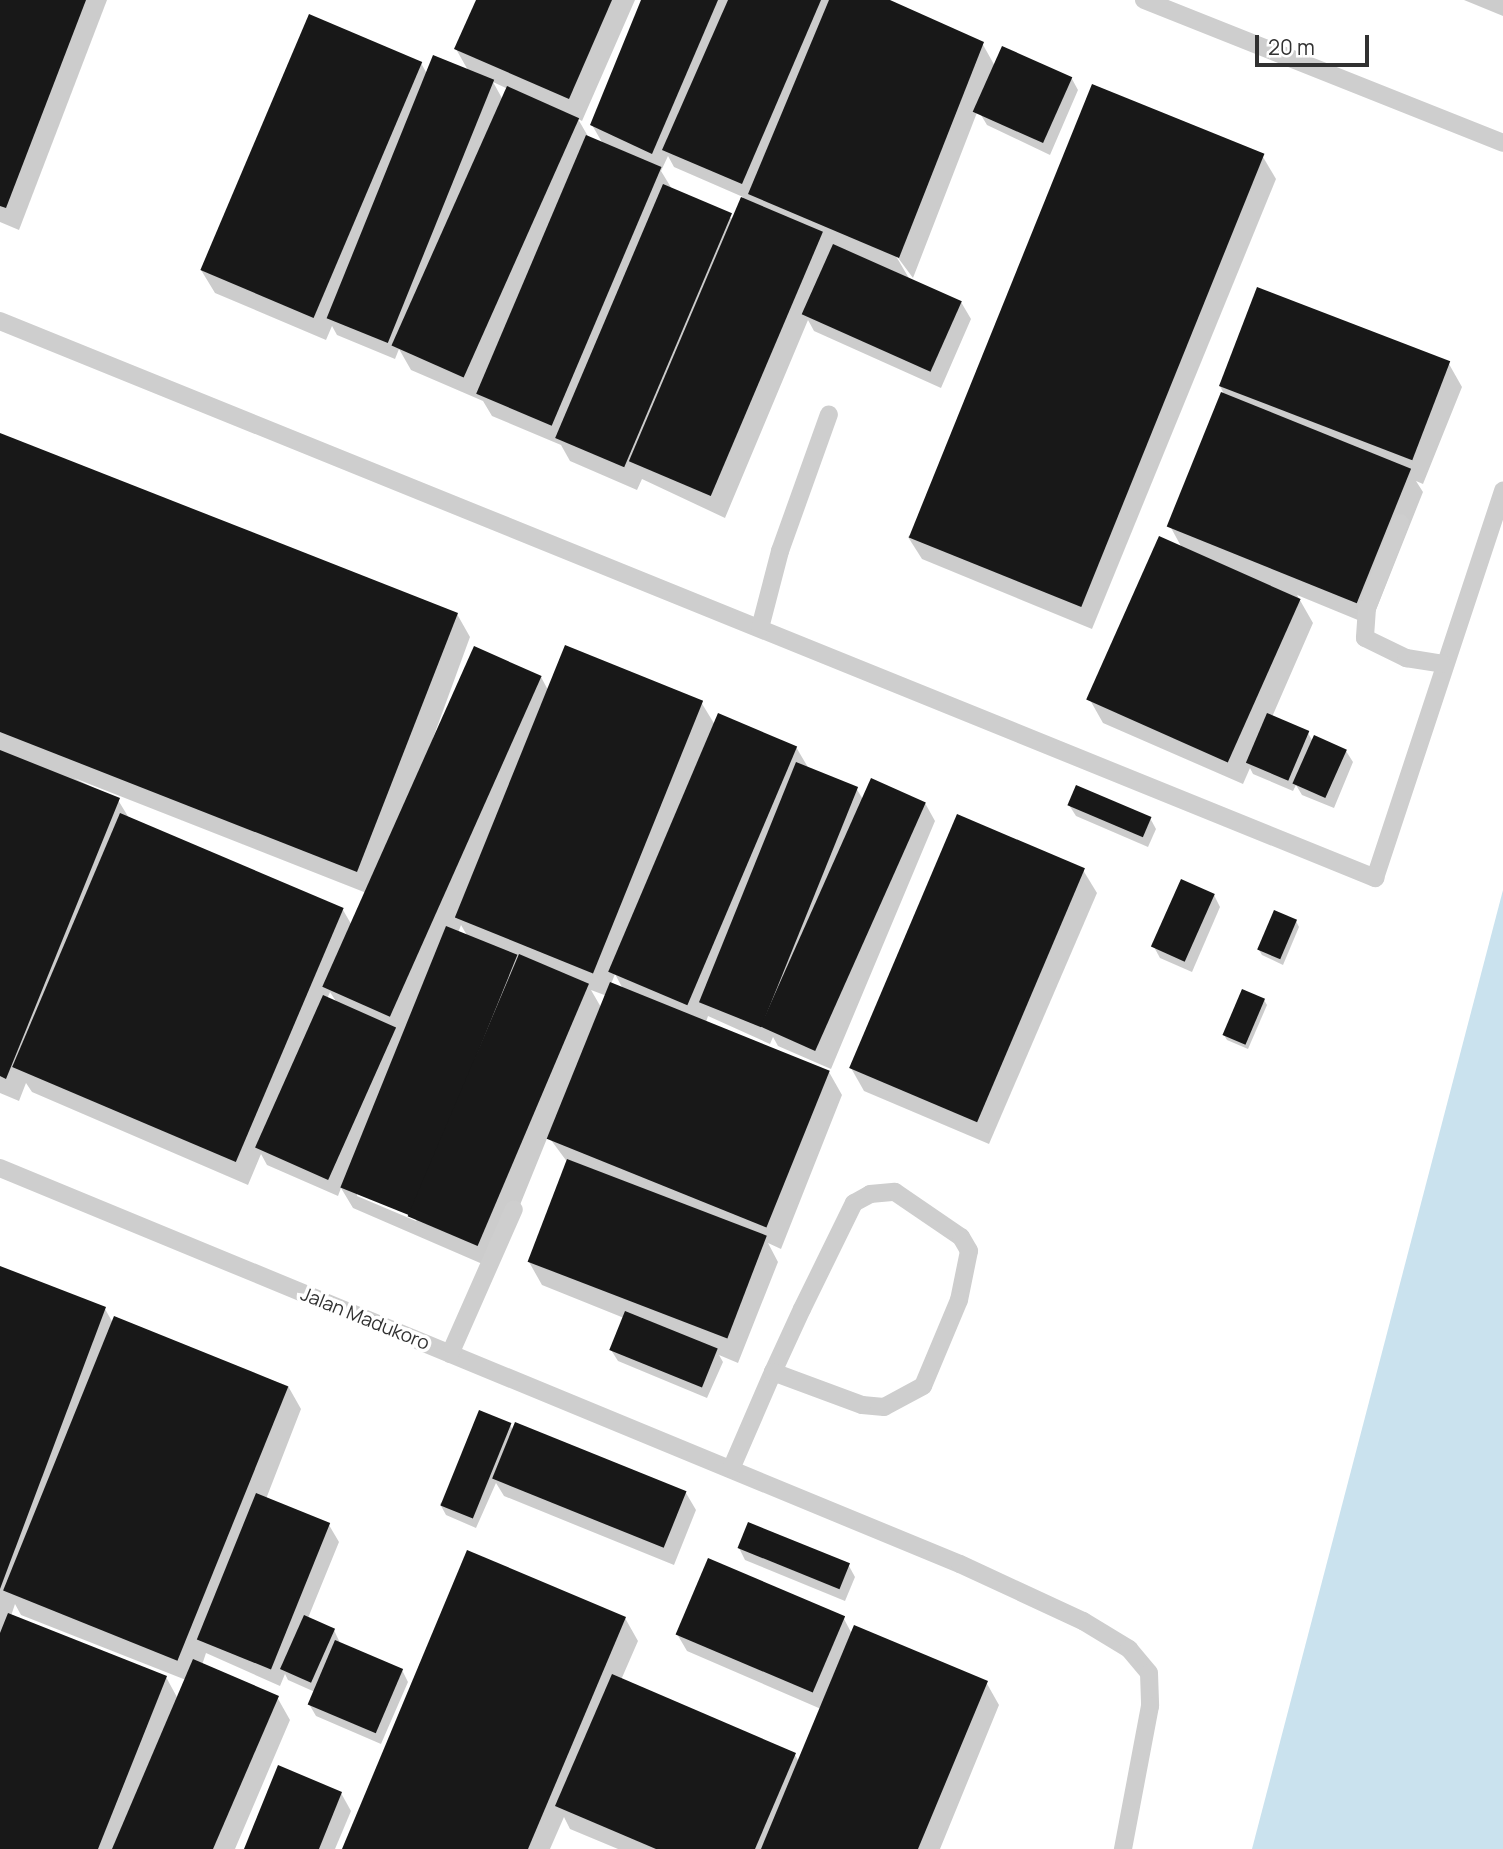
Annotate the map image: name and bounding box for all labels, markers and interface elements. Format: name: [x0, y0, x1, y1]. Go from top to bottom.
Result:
scale bar: [1258, 21, 1372, 65]
text: 20 m: [1268, 33, 1315, 61]
street label: Jalan Madukoro: [297, 1283, 433, 1355]

